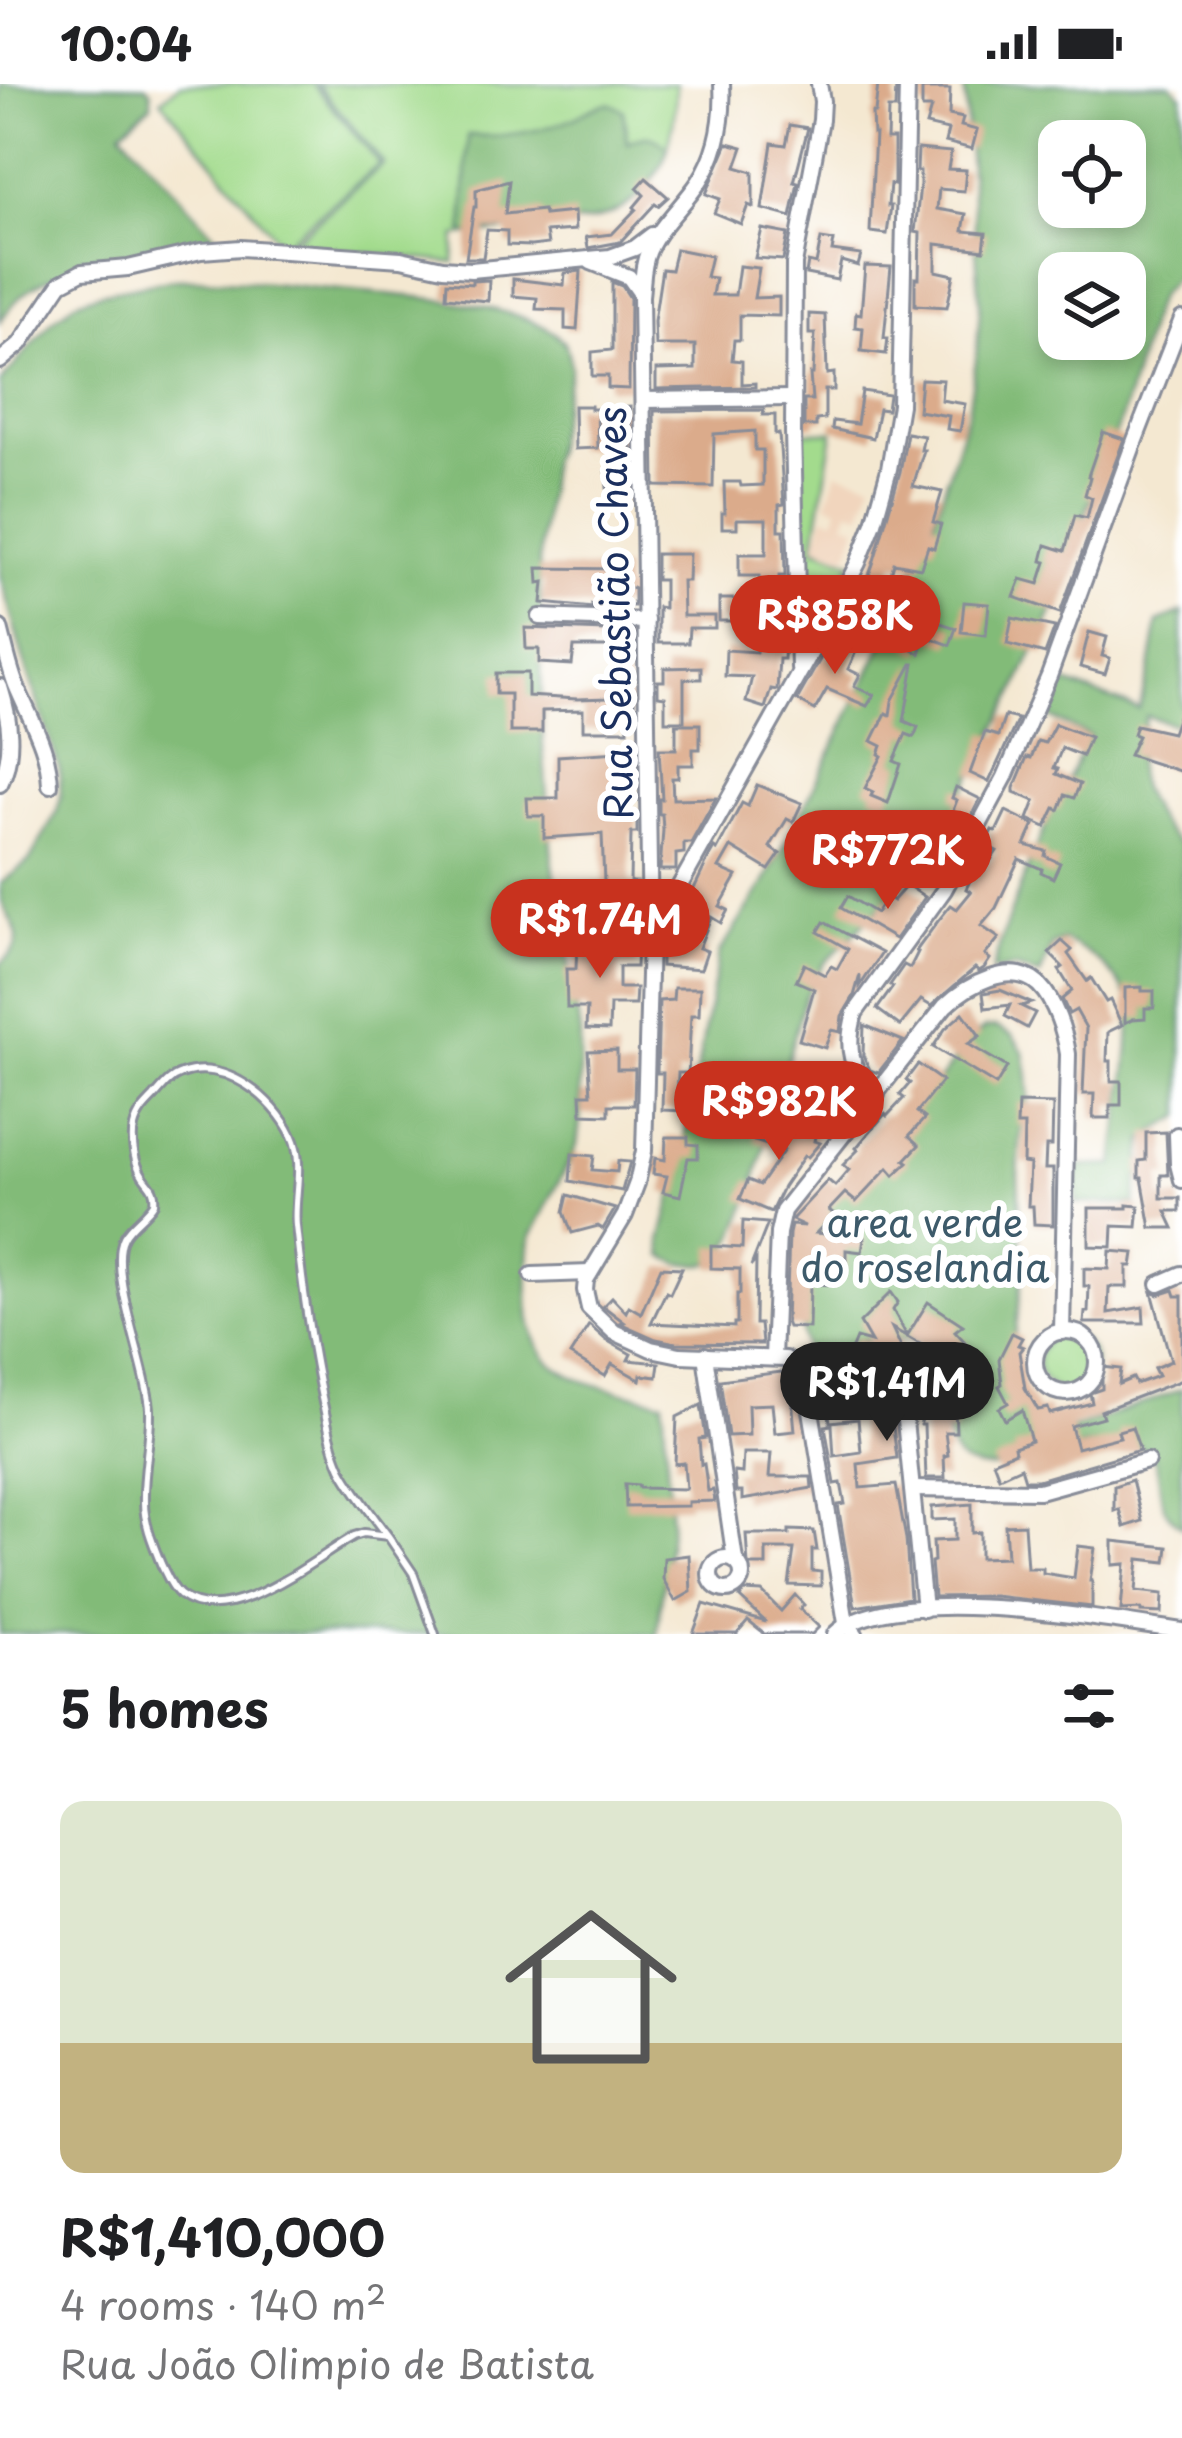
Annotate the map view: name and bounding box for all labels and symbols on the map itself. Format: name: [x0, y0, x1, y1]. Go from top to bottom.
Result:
street label: Rua Sebastião Chaves: [580, 406, 646, 820]
pin: R$858K: [737, 575, 933, 677]
pin: R$772K: [790, 810, 986, 912]
pin: R$1.74M: [489, 879, 711, 981]
pin: R$982K: [681, 1061, 877, 1163]
park label: area verde do roselandia: [800, 1191, 1050, 1295]
pin: R$1.41M: [776, 1342, 998, 1444]

